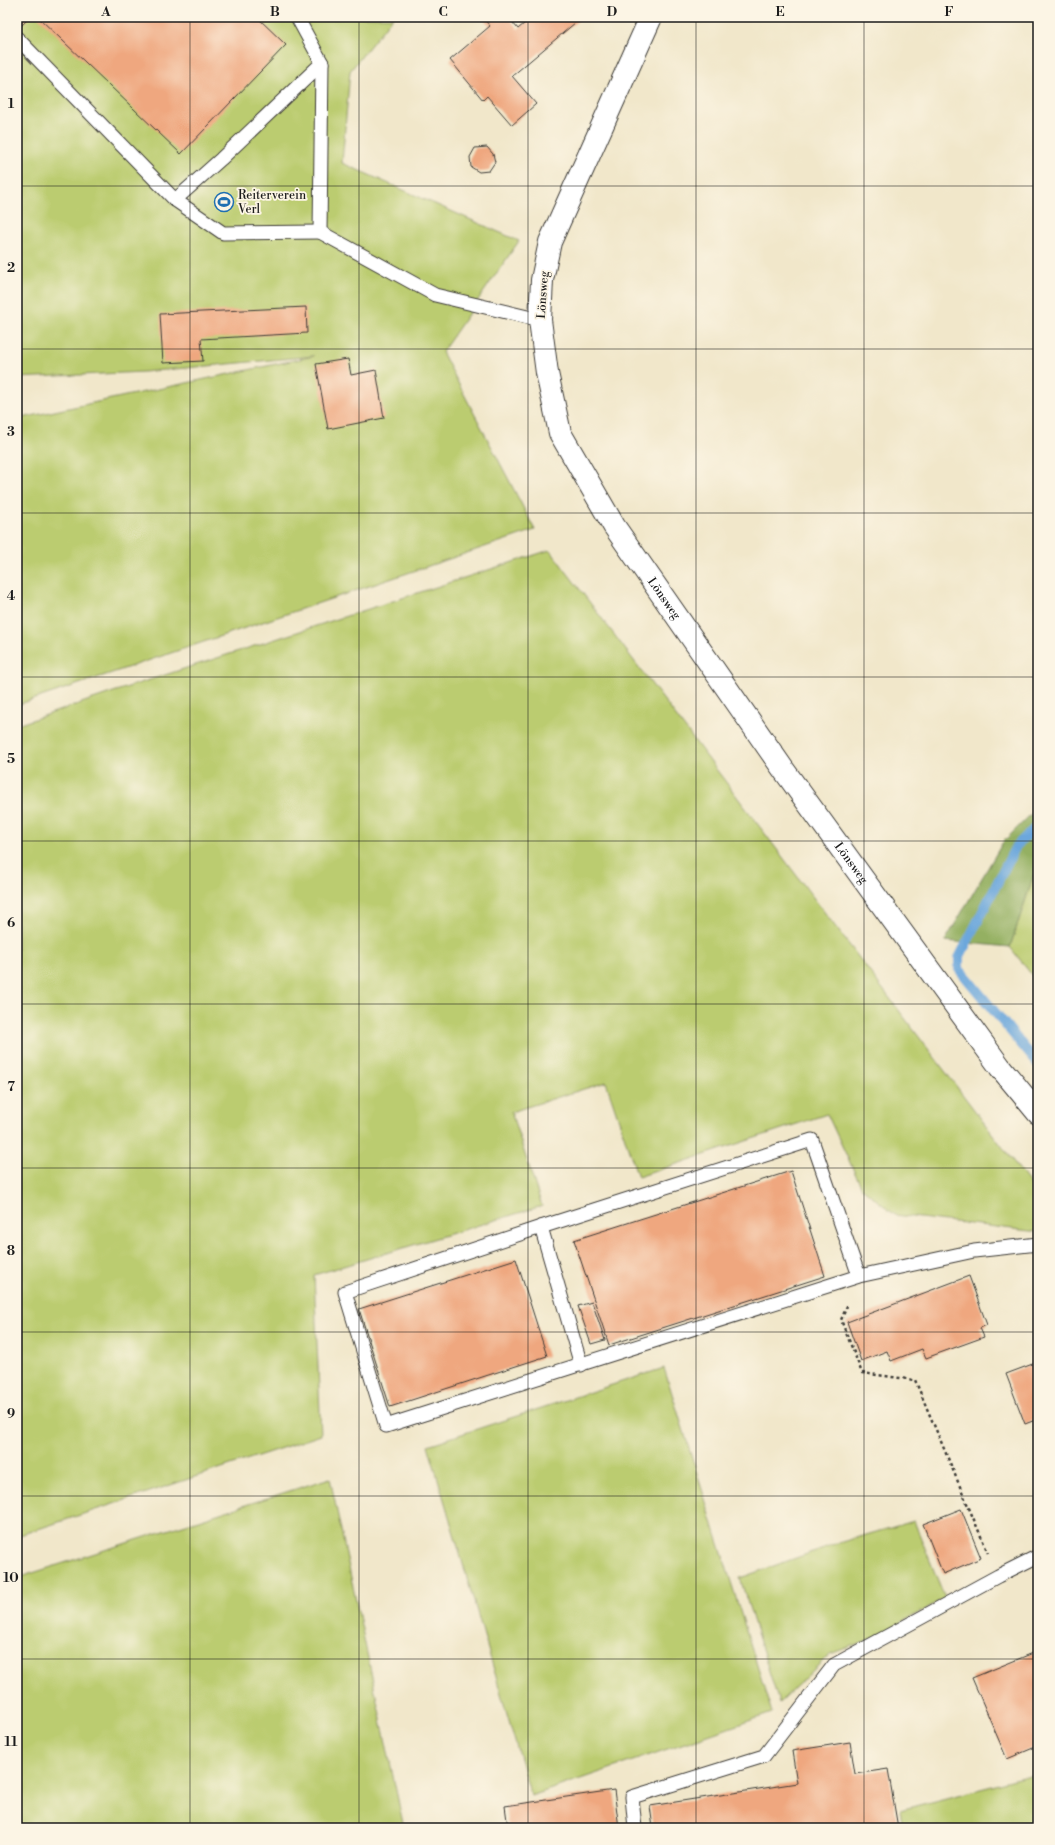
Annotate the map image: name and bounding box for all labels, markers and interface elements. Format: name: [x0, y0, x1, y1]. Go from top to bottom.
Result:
text: A: [100, 4, 111, 20]
text: B: [270, 4, 280, 20]
text: C: [438, 4, 448, 20]
text: D: [607, 4, 617, 20]
text: E: [775, 4, 785, 20]
text: F: [944, 4, 954, 20]
text: 1: [8, 96, 15, 112]
place label: Reiterverein Verl: [237, 188, 306, 217]
sports icon: Reiterverein Verl: [213, 191, 235, 213]
text: 2: [7, 260, 15, 276]
street label: Lönsweg: [534, 270, 552, 319]
text: 3: [7, 424, 15, 440]
street label: Lönsweg: [644, 574, 685, 623]
text: 4: [7, 588, 16, 604]
text: 5: [7, 751, 15, 767]
street label: Lönsweg: [831, 839, 872, 887]
text: 6: [7, 915, 15, 931]
text: 7: [7, 1079, 15, 1095]
text: 8: [7, 1243, 15, 1259]
text: 9: [7, 1406, 15, 1422]
text: 10: [3, 1570, 19, 1586]
text: 11: [5, 1734, 18, 1750]

